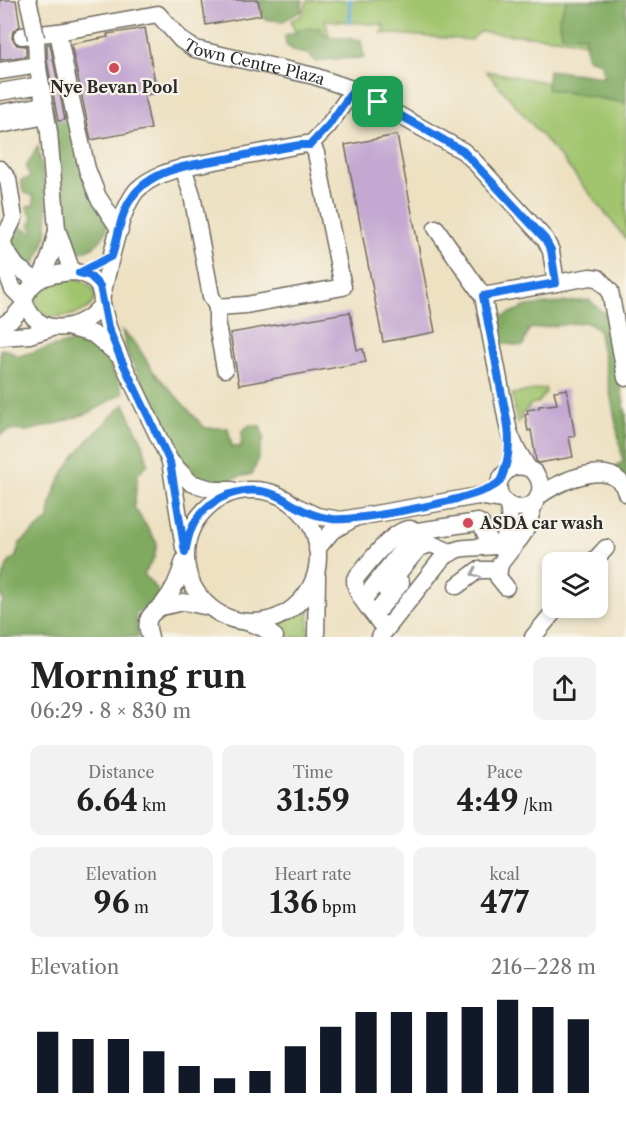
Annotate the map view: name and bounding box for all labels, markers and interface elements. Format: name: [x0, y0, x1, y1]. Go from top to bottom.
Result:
street label: Town Centre Plaza: [180, 34, 328, 89]
marker: Nye Bevan Pool: [107, 61, 121, 75]
pin: [352, 76, 403, 127]
place label: Nye Bevan Pool: [50, 77, 178, 97]
icon: arrive: [361, 85, 394, 118]
place label: ASDA car wash: [479, 513, 603, 533]
marker: ASDA car wash: [461, 516, 475, 530]
map controls: [542, 552, 608, 618]
button: layers: [542, 552, 608, 618]
one-way arrow: [471, 566, 482, 578]
text: Morning run: [30, 656, 246, 697]
button: share: [533, 657, 596, 720]
text: 06:29 · 8 × 830 m: [30, 699, 191, 723]
text: Distance: [88, 762, 154, 782]
text: Time: [293, 762, 333, 782]
text: Pace: [487, 762, 523, 782]
text: 6.64: [76, 782, 138, 819]
text: 31:59: [276, 782, 350, 819]
text: 4:49: [456, 782, 519, 819]
text: km: [138, 795, 167, 815]
text: /km: [519, 795, 553, 815]
text: Elevation: [86, 864, 157, 884]
text: Heart rate: [274, 864, 352, 884]
text: kcal: [490, 864, 520, 884]
text: 96: [94, 884, 130, 921]
text: 136: [269, 884, 318, 921]
text: 477: [480, 884, 529, 921]
text: m: [130, 897, 149, 917]
text: bpm: [318, 897, 357, 917]
text: Elevation: [30, 955, 119, 979]
text: 216–228 m: [491, 955, 596, 979]

